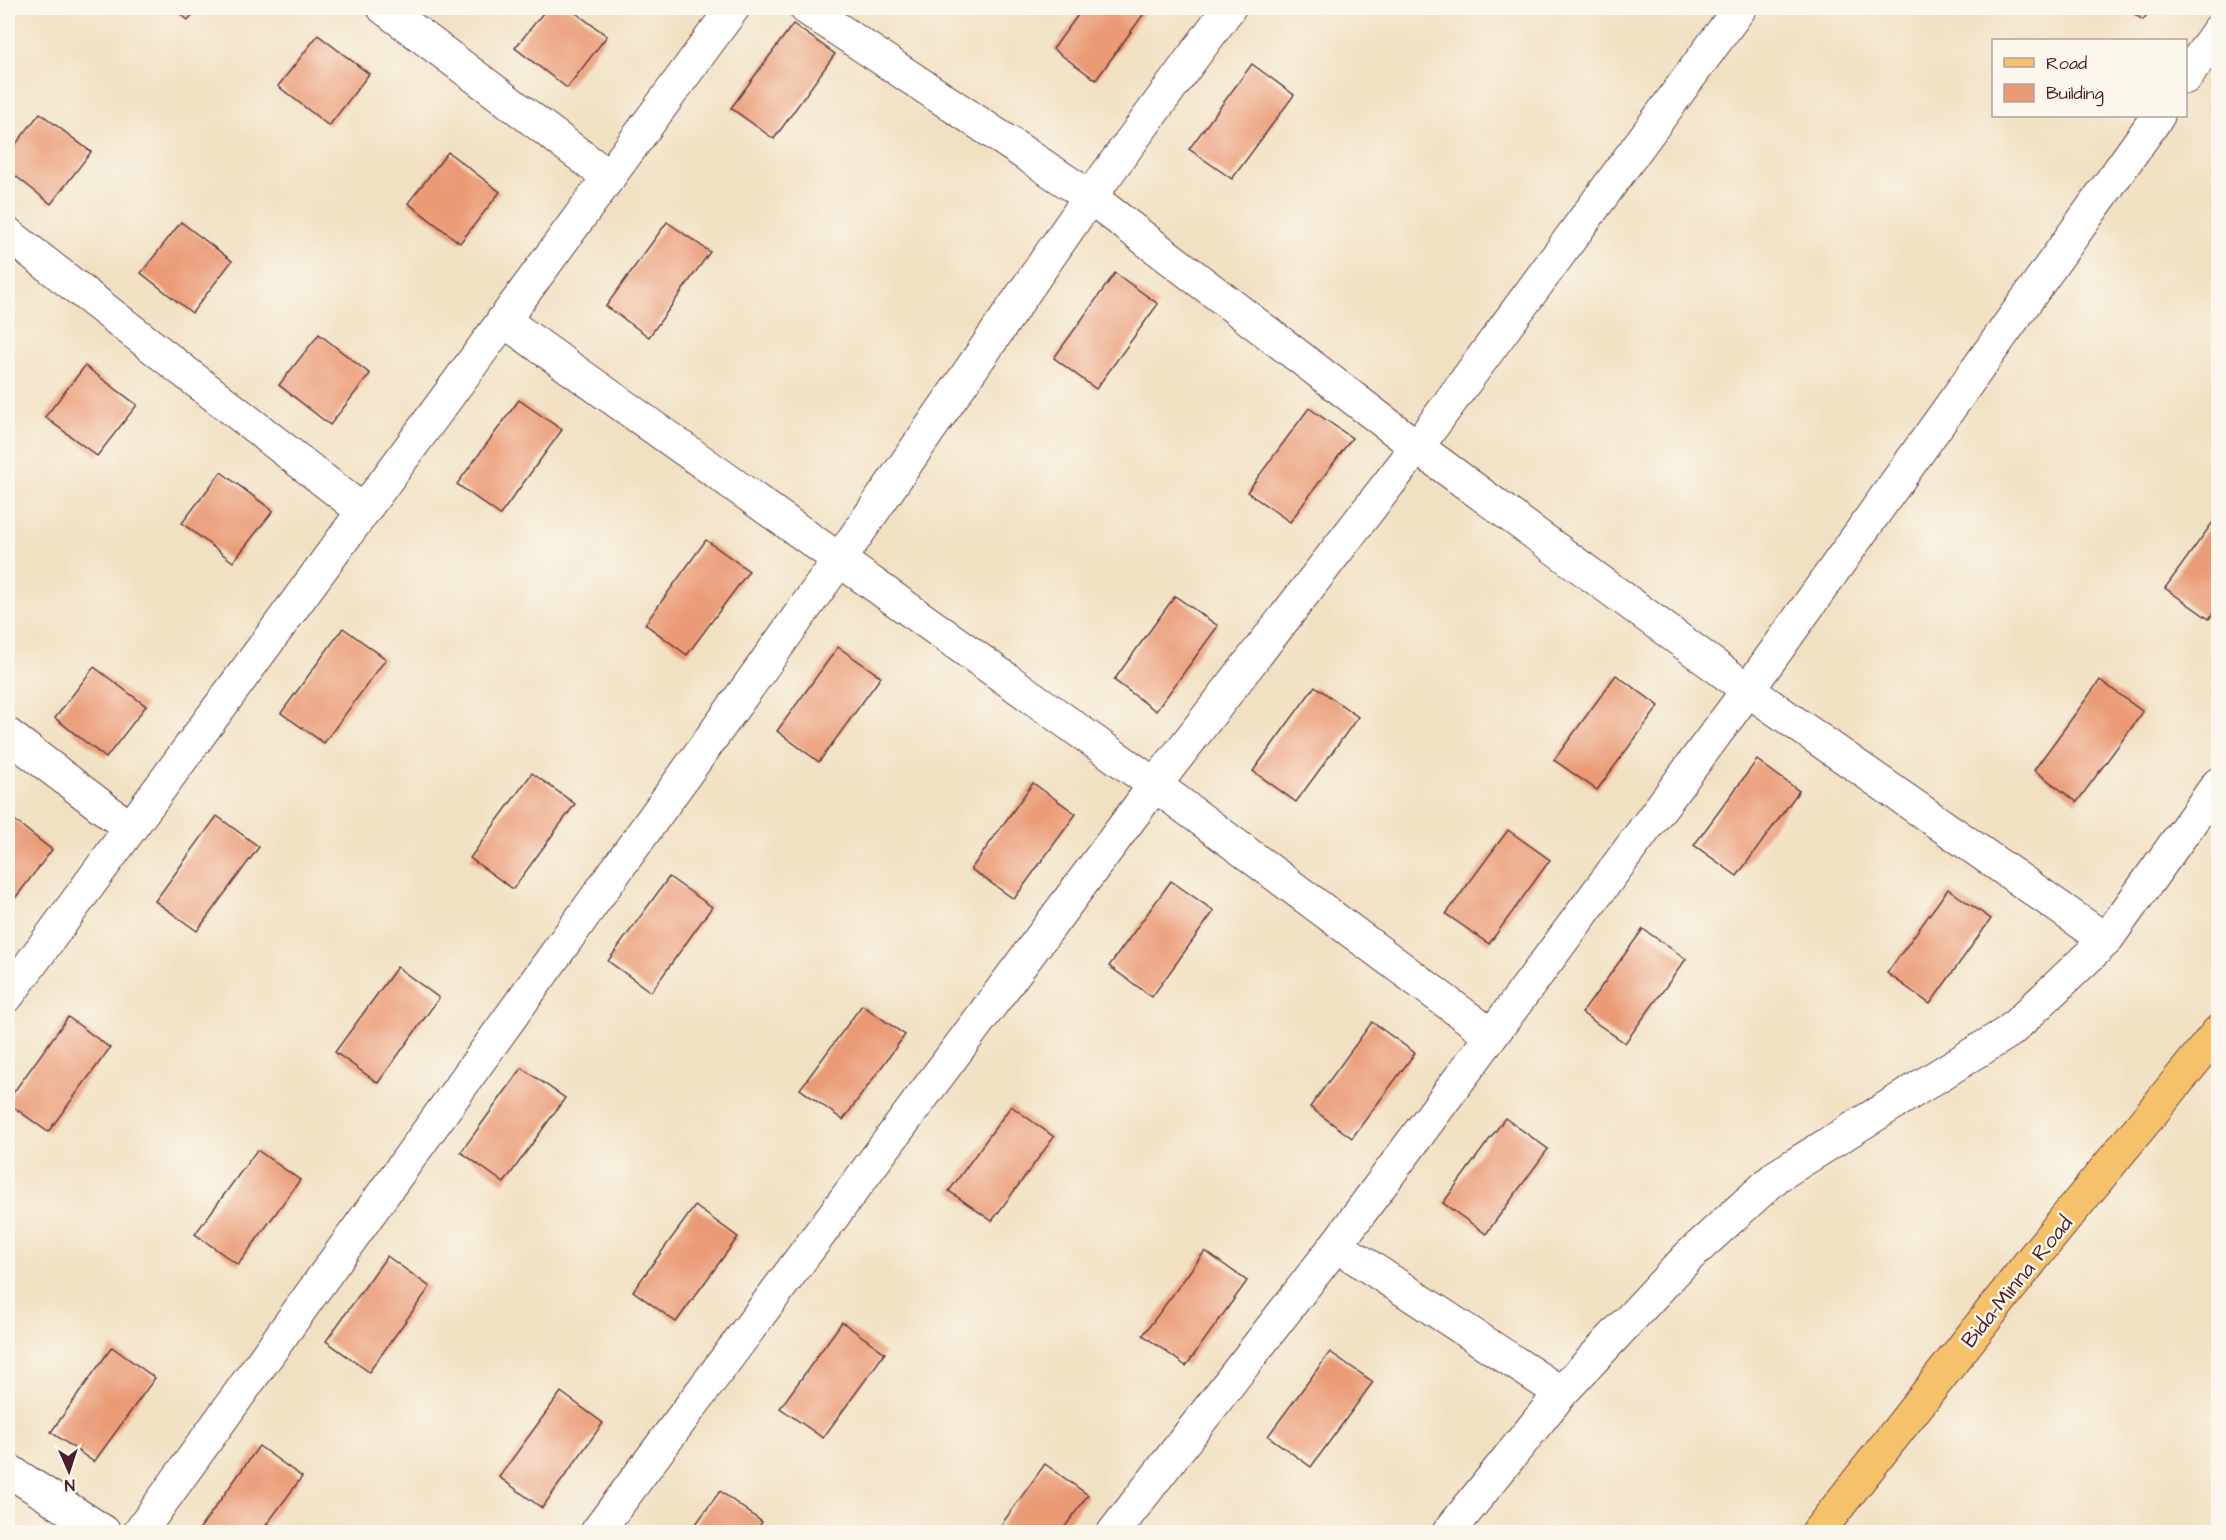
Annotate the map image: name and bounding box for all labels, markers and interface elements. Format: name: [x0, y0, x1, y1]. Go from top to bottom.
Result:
legend: [1992, 39, 2187, 117]
text: Road: [2046, 51, 2087, 76]
text: Building: [2046, 81, 2104, 107]
street label: Bida-Minna Road: [1954, 1209, 2080, 1355]
north arrow: [39, 1441, 99, 1501]
text: N: [64, 1474, 75, 1496]

